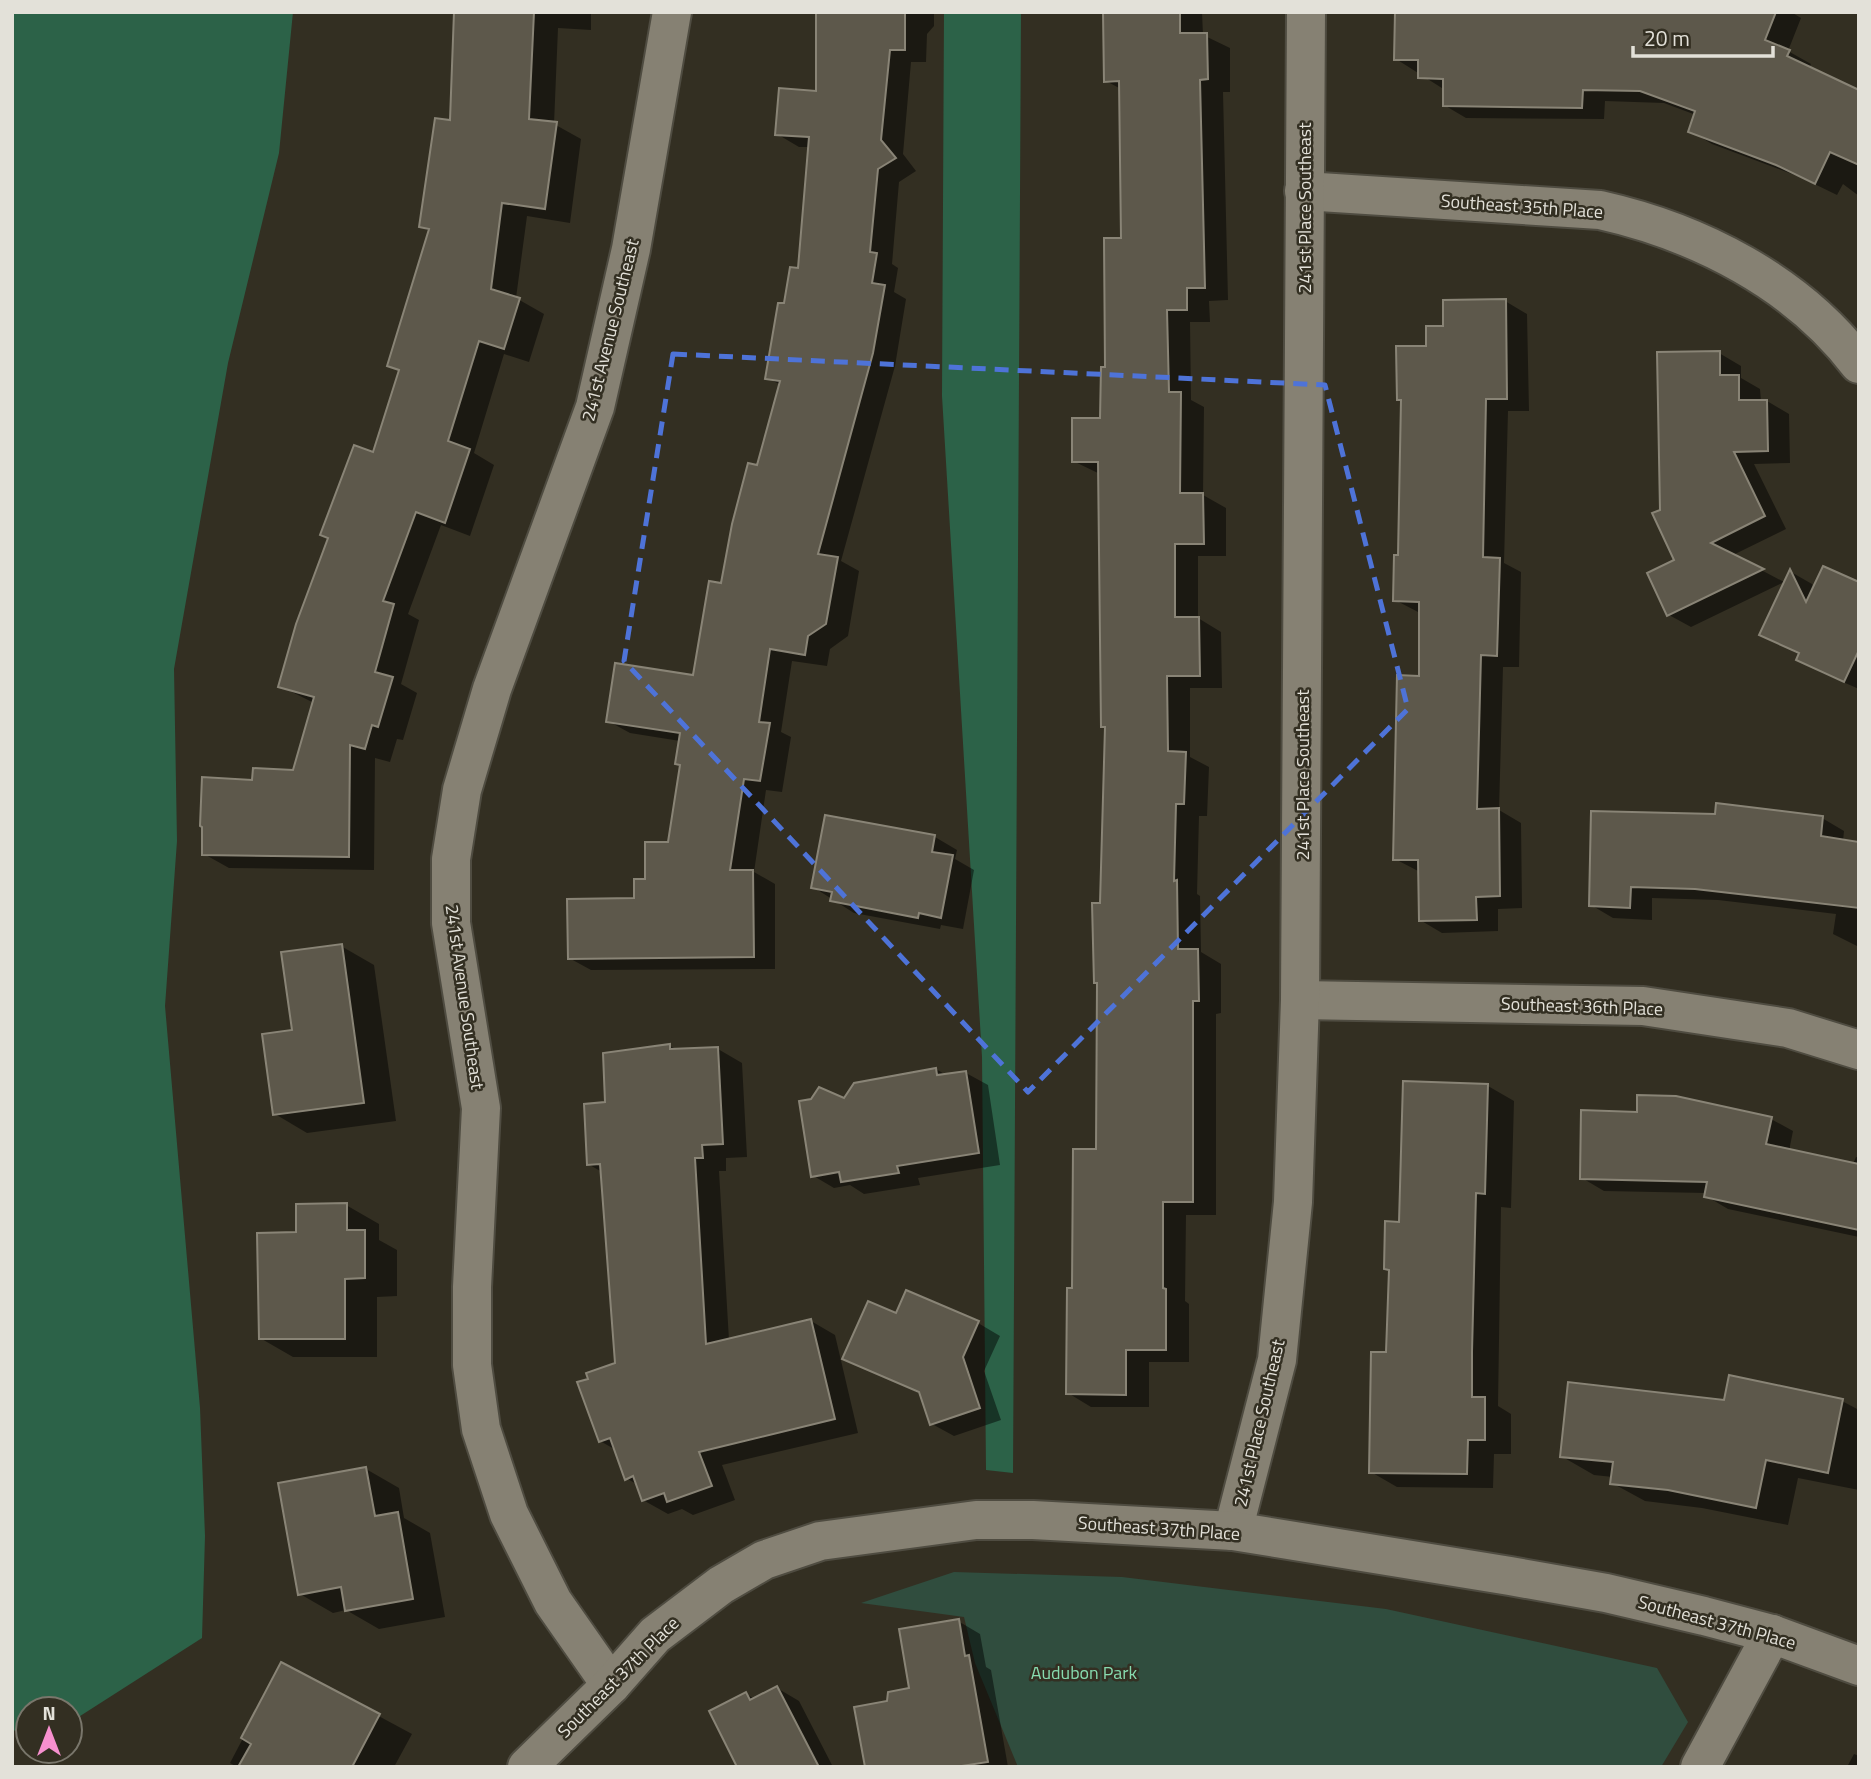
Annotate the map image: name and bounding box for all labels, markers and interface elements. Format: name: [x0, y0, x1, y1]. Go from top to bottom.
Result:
scale bar: [1633, 14, 1773, 58]
text: 20 m: [1644, 22, 1690, 54]
street label: 241st Place Southeast: [1291, 122, 1318, 294]
street label: Southeast 35th Place: [1440, 187, 1604, 225]
street label: 241st Avenue Southeast: [574, 235, 646, 424]
street label: 241st Place Southeast: [1289, 689, 1316, 861]
street label: 241st Avenue Southeast: [439, 903, 491, 1092]
street label: Southeast 36th Place: [1500, 990, 1664, 1022]
street label: 241st Place Southeast: [1227, 1336, 1292, 1509]
street label: Southeast 37th Place: [1077, 1509, 1241, 1547]
street label: Southeast 37th Place: [1635, 1588, 1799, 1656]
street label: Southeast 37th Place: [551, 1610, 685, 1744]
park label: Audubon Park: [1031, 1659, 1138, 1686]
north arrow: [14, 1695, 84, 1765]
text: N: [42, 1698, 56, 1727]

